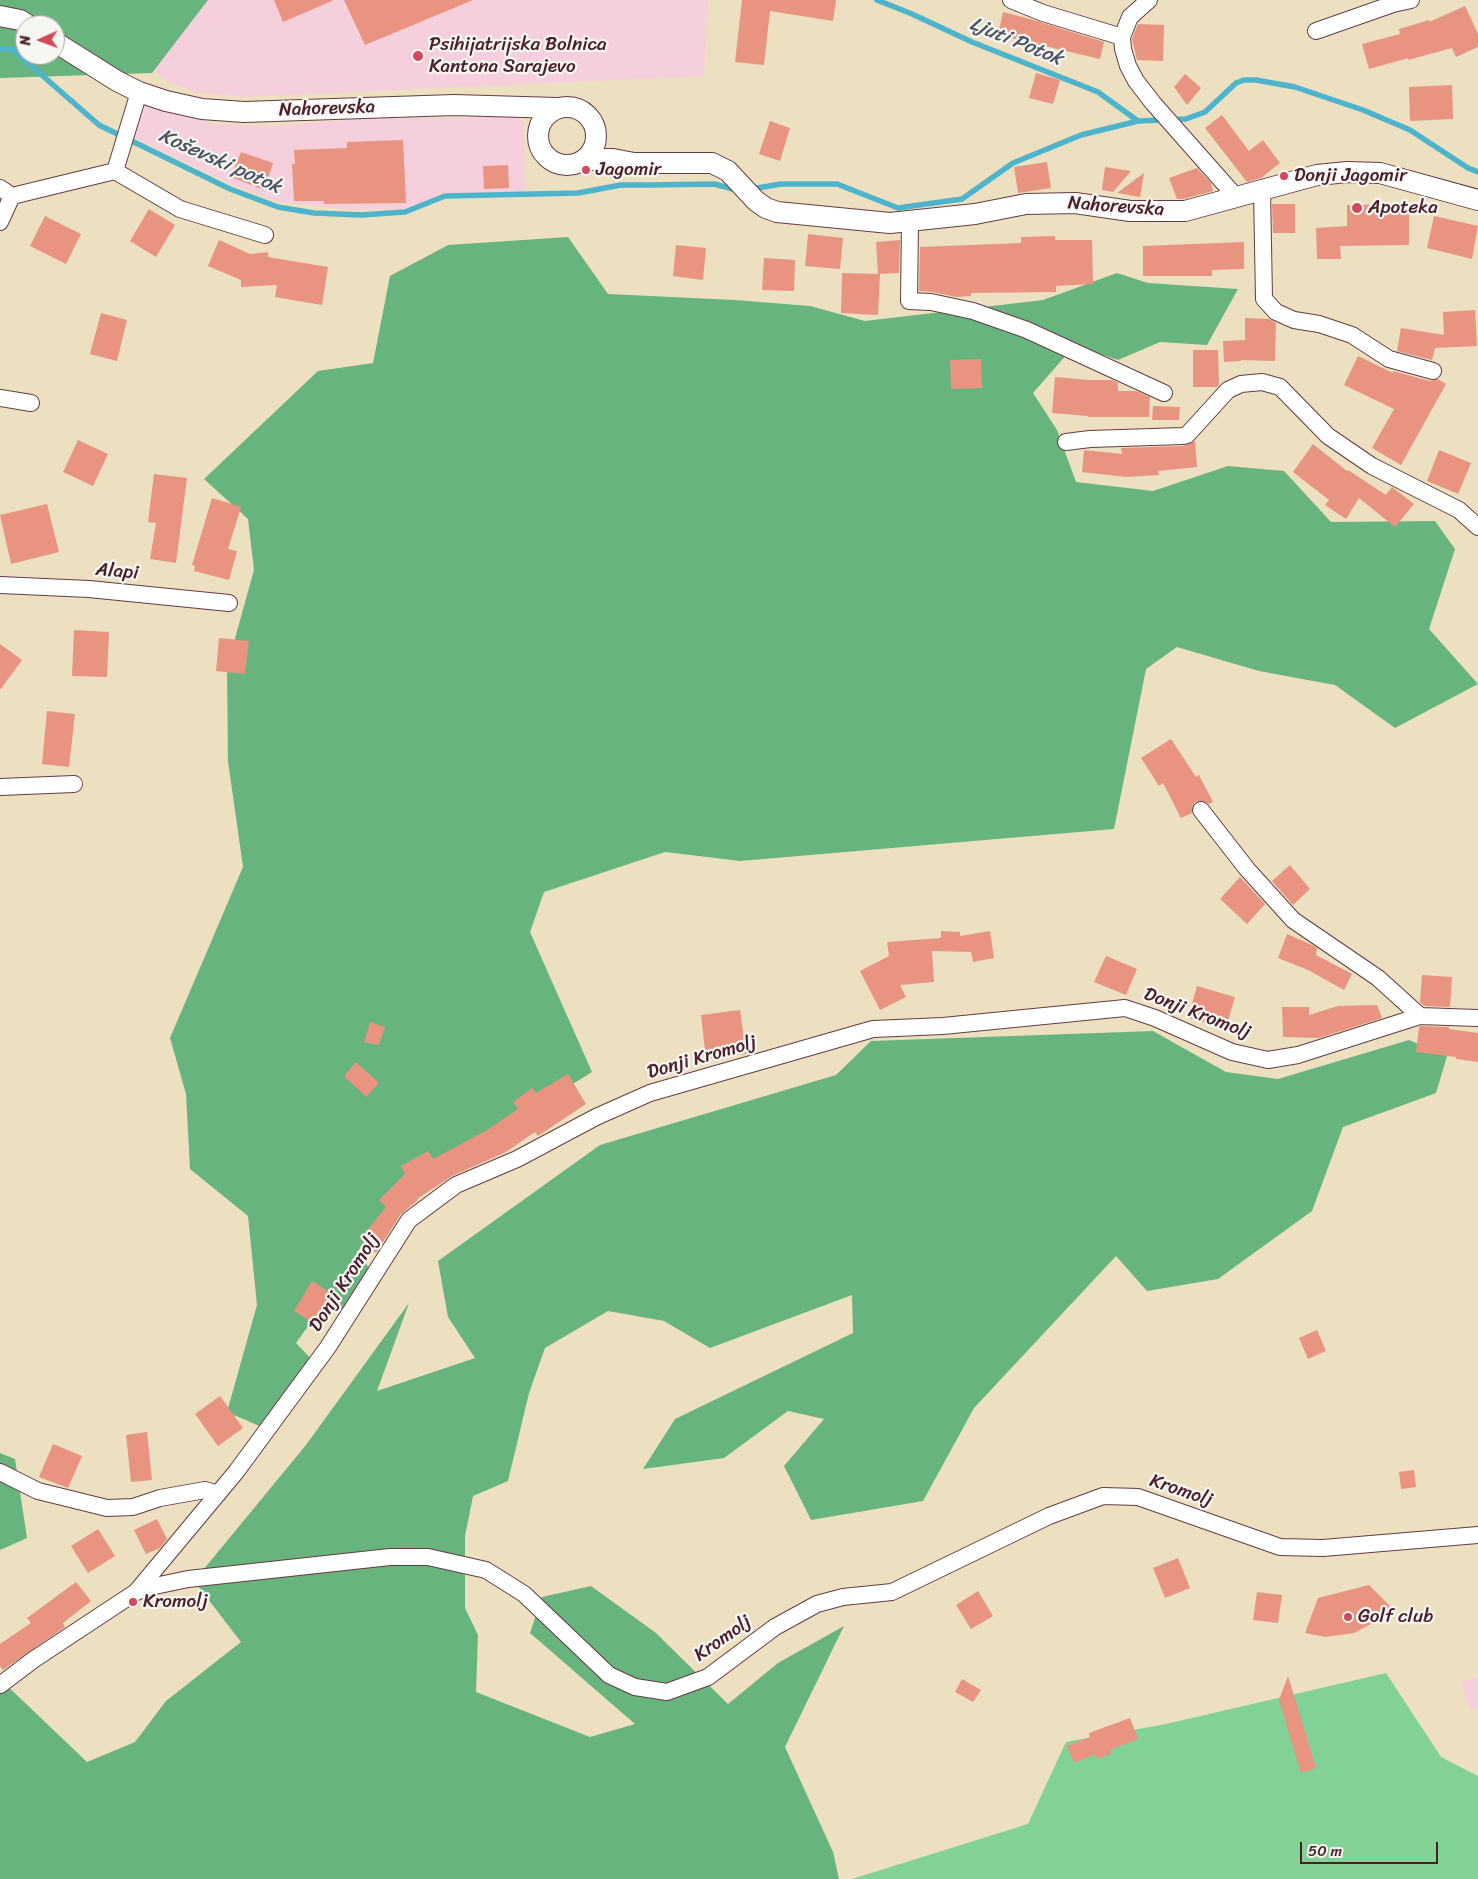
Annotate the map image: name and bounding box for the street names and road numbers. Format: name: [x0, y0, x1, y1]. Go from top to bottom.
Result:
street label: Nahorevska: [278, 96, 376, 122]
street label: Nahorevska: [1067, 192, 1165, 222]
street label: Alapi: [95, 559, 139, 585]
street label: Donji Kromolj: [1140, 983, 1254, 1045]
street label: Donji Kromolj: [645, 1032, 759, 1084]
street label: Donji Kromolj: [305, 1230, 385, 1336]
street label: Kromolj: [1147, 1470, 1215, 1512]
street label: Kromolj: [690, 1611, 756, 1667]

